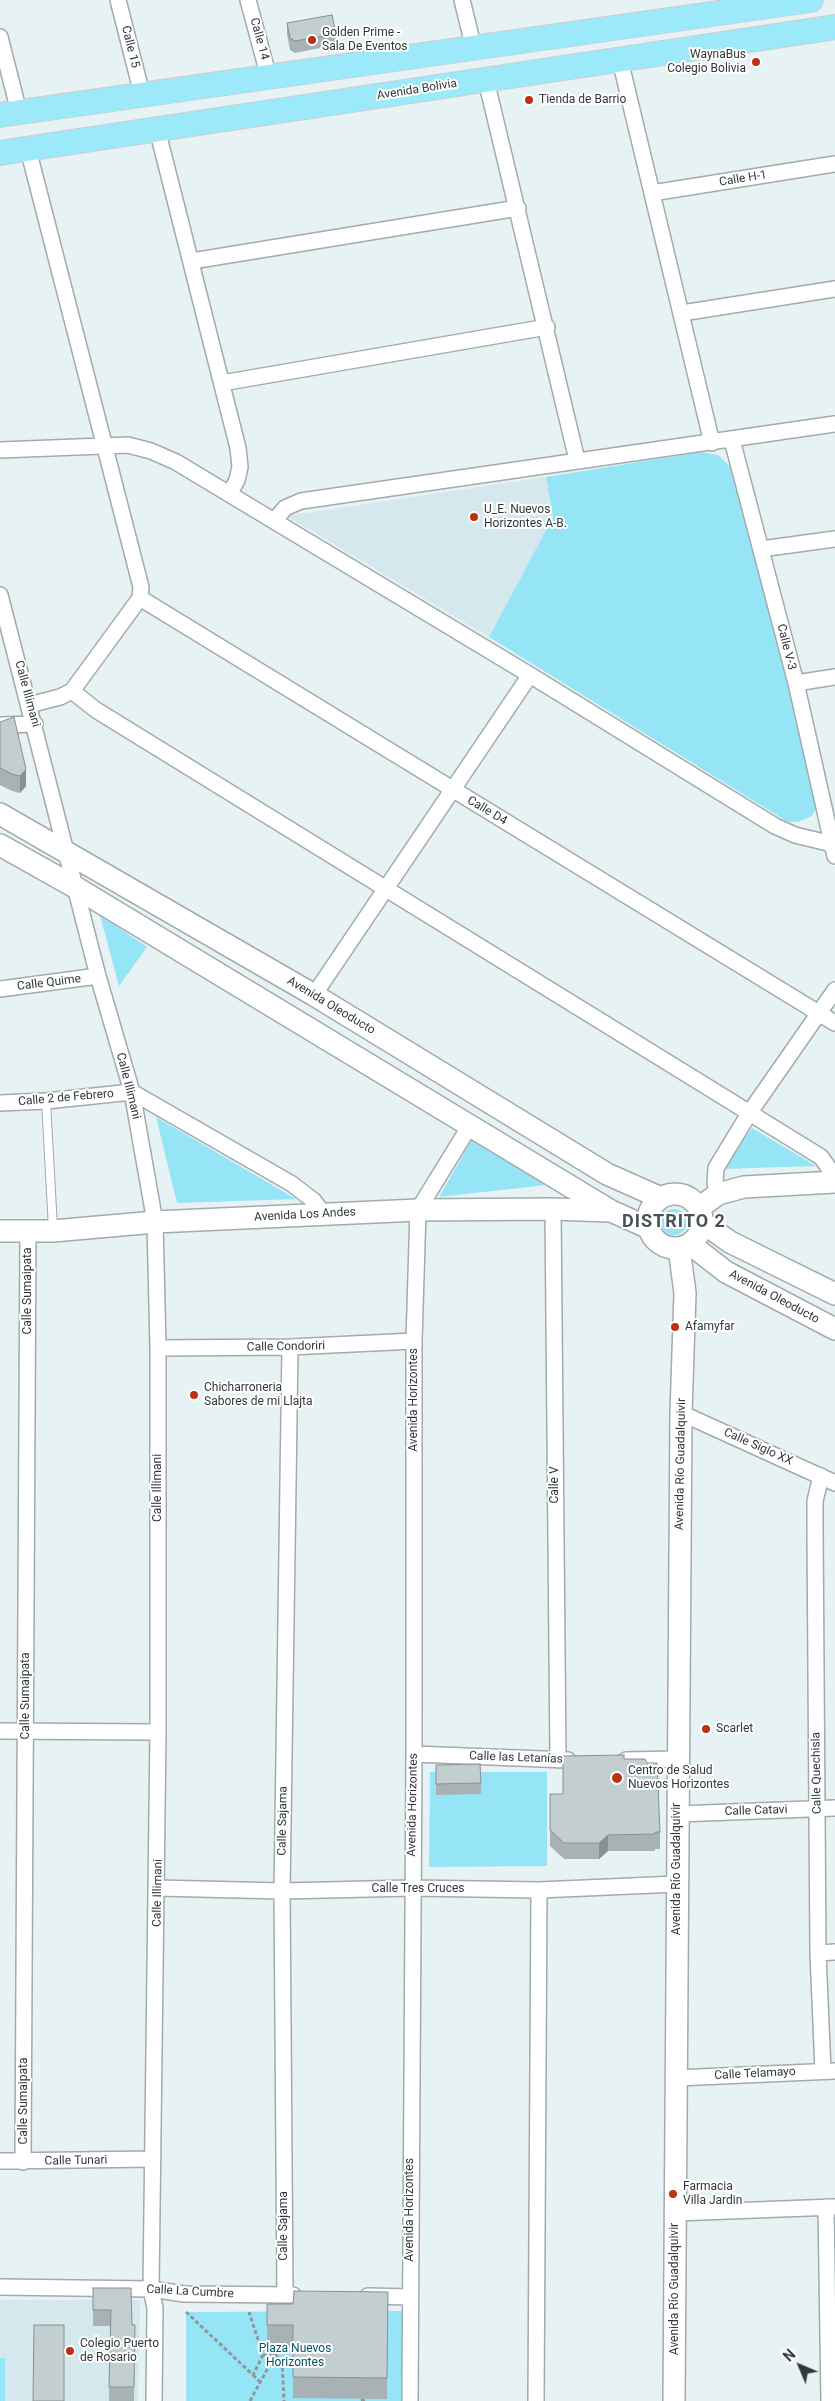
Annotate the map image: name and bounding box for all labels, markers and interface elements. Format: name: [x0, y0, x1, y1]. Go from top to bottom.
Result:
street label: Calle 14: [246, 16, 272, 62]
street label: Calle 15: [118, 24, 142, 70]
place label: Golden Prime - Sala De Eventos: [322, 26, 408, 54]
marker: Golden Prime - Sala De Eventos: [306, 34, 318, 46]
place label: WaynaBus Colegio Bolivia: [667, 48, 746, 76]
marker: WaynaBus Colegio Bolivia: [750, 56, 762, 68]
street label: Avenida Bolivia: [376, 77, 458, 103]
place label: Tienda de Barrio: [539, 93, 626, 107]
marker: Tienda de Barrio: [523, 94, 535, 106]
street label: Calle H-1: [718, 168, 768, 190]
place label: U_E. Nuevos Horizontes A-B.: [484, 503, 567, 531]
marker: U_E. Nuevos Horizontes A-B.: [468, 511, 480, 523]
street label: Calle V-3: [773, 622, 799, 672]
street label: Calle Illimani: [11, 659, 43, 729]
street label: Calle D4: [464, 793, 510, 829]
street label: Calle Quime: [16, 972, 82, 994]
street label: Avenida Oleoducto: [284, 974, 378, 1038]
street label: Calle Illimani: [113, 1051, 143, 1121]
street label: Calle 2 de Febrero: [18, 1087, 114, 1109]
street label: Avenida Los Andes: [254, 1205, 356, 1225]
district label: DISTRITO 2: [621, 1211, 727, 1233]
street label: Calle Sumaipata: [21, 1248, 35, 1334]
street label: Avenida Oleoducto: [726, 1267, 822, 1327]
place label: Afamyfar: [685, 1320, 735, 1334]
marker: Afamyfar: [669, 1321, 681, 1333]
street label: Calle Condoriri: [247, 1339, 325, 1355]
street label: Avenida Horizontes: [407, 1348, 421, 1452]
place label: Chicharroneria Sabores de mi Llajta: [204, 1381, 312, 1409]
marker: Chicharroneria Sabores de mi Llajta: [188, 1389, 200, 1401]
street label: Avenida Río Guadalquivir: [673, 1398, 689, 1530]
street label: Calle Siglo XX: [721, 1425, 795, 1469]
street label: Calle Illimani: [151, 1454, 165, 1522]
street label: Calle V: [548, 1466, 562, 1504]
street label: Calle Sumaipata: [19, 1653, 33, 1739]
place label: Scarlet: [716, 1722, 753, 1736]
marker: Scarlet: [700, 1723, 712, 1735]
street label: Calle Quechisla: [809, 1732, 825, 1814]
street label: Calle las Letanías: [469, 1749, 563, 1767]
street label: Avenida Horizontes: [405, 1753, 421, 1857]
place label: Centro de Salud Nuevos Horizontes: [628, 1764, 729, 1792]
marker: Centro de Salud Nuevos Horizontes: [610, 1771, 624, 1785]
street label: Calle Sajama: [275, 1786, 291, 1856]
street label: Avenida Río Guadalquivir: [670, 1803, 684, 1935]
street label: Calle Catavi: [724, 1803, 788, 1819]
street label: Calle Illimani: [150, 1859, 166, 1927]
street label: Calle Tres Cruces: [371, 1882, 465, 1896]
street label: Calle Sumaipata: [17, 2058, 31, 2144]
street label: Calle Telamayo: [714, 2065, 796, 2083]
street label: Calle Tunari: [44, 2153, 108, 2169]
street label: Avenida Horizontes: [403, 2158, 417, 2262]
place label: Farmacia Villa Jardin: [683, 2180, 742, 2208]
marker: Farmacia Villa Jardin: [667, 2188, 679, 2200]
street label: Calle Sajama: [277, 2191, 291, 2261]
street label: Avenida Río Guadalquivir: [668, 2223, 682, 2355]
street label: Calle La Cumbre: [146, 2283, 234, 2301]
place label: Colegio Puerto de Rosario: [80, 2337, 159, 2365]
north arrow: [775, 2341, 825, 2391]
park label: Plaza Nuevos Horizontes: [259, 2342, 331, 2370]
marker: Colegio Puerto de Rosario: [64, 2345, 76, 2357]
text: N: [780, 2346, 799, 2365]

